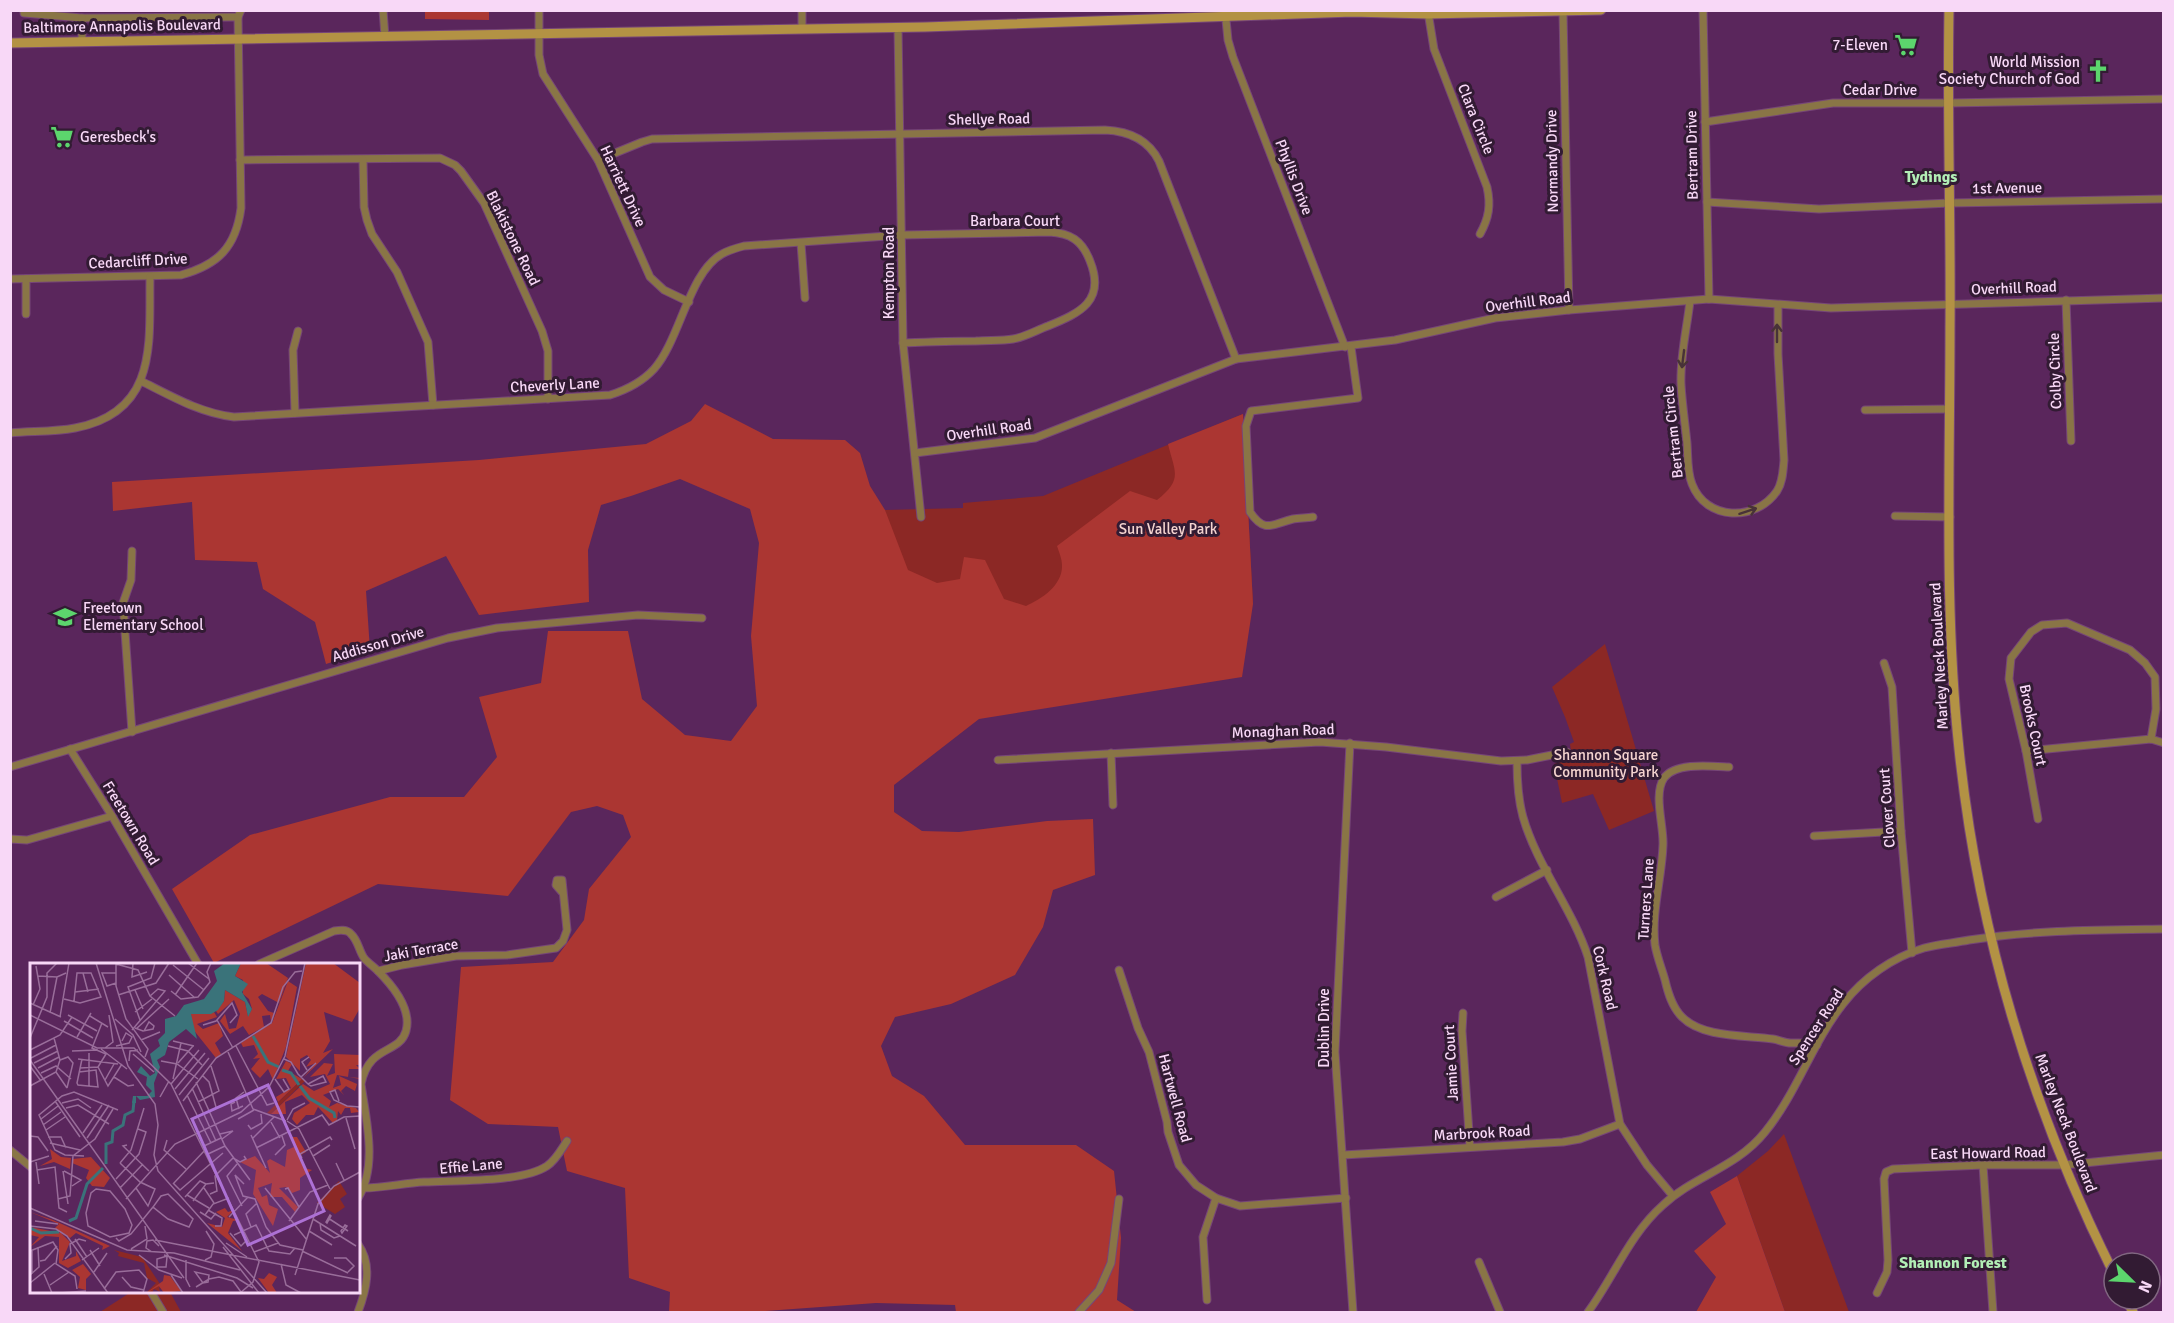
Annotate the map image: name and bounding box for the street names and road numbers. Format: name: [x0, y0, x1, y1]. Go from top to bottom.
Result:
street label: Baltimore Annapolis Boulevard: [23, 15, 221, 37]
street label: Clara Circle: [1454, 81, 1498, 157]
street label: Cedar Drive: [1843, 81, 1917, 99]
street label: Shellye Road: [948, 109, 1030, 129]
street label: Normandy Drive: [1542, 109, 1562, 213]
street label: Bertram Drive: [1682, 110, 1702, 200]
street label: Phyllis Drive: [1271, 137, 1317, 217]
street label: Harriett Drive: [596, 142, 650, 230]
street label: 1st Avenue: [1972, 178, 2042, 198]
street label: Blakistone Road: [482, 188, 544, 288]
street label: Barbara Court: [970, 212, 1060, 230]
street label: Kempton Road: [880, 227, 898, 319]
street label: Cedarcliff Drive: [88, 249, 188, 273]
street label: Overhill Road: [1971, 278, 2057, 298]
street label: Overhill Road: [1484, 288, 1572, 316]
street label: Colby Circle: [2045, 332, 2065, 410]
street label: Cheverly Lane: [510, 374, 600, 396]
street label: Bertram Circle: [1659, 385, 1687, 479]
street label: Overhill Road: [945, 415, 1033, 445]
street label: Marley Neck Boulevard: [1926, 582, 1952, 730]
street label: Addisson Drive: [330, 622, 426, 666]
street label: Brooks Court: [2016, 682, 2050, 768]
street label: Monaghan Road: [1231, 720, 1335, 742]
street label: Clover Court: [1875, 767, 1899, 849]
street label: Freetown Road: [99, 778, 163, 868]
street label: Turners Lane: [1634, 858, 1658, 940]
street label: Jaki Terrace: [382, 935, 460, 965]
street label: Cork Road: [1589, 944, 1621, 1012]
street label: Spencer Road: [1785, 985, 1847, 1069]
street label: Dublin Drive: [1315, 988, 1333, 1068]
street label: Jamie Court: [1440, 1024, 1462, 1102]
street label: Marley Neck Boulevard: [2031, 1051, 2101, 1195]
street label: Hartwell Road: [1155, 1052, 1195, 1144]
street label: Marbrook Road: [1433, 1121, 1531, 1145]
street label: East Howard Road: [1930, 1143, 2046, 1163]
street label: Effie Lane: [439, 1154, 503, 1178]

